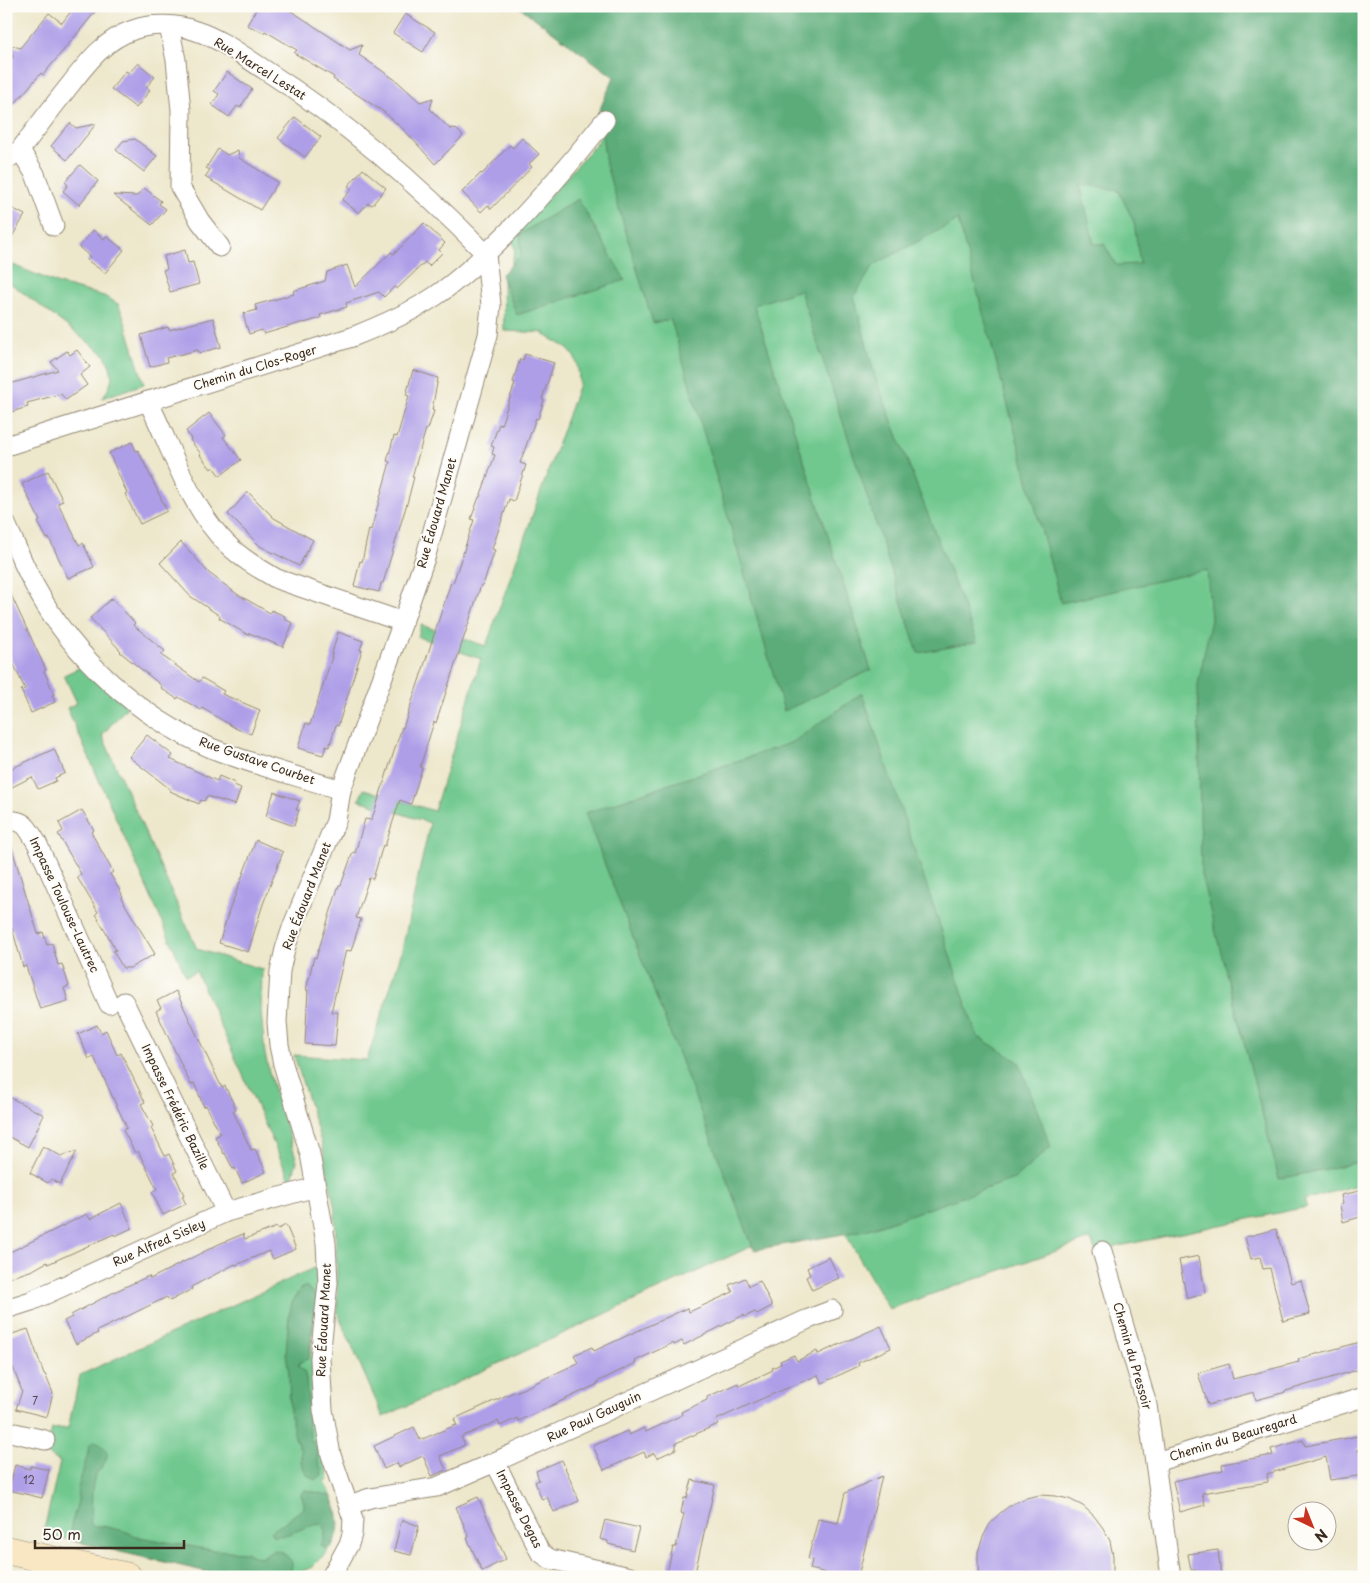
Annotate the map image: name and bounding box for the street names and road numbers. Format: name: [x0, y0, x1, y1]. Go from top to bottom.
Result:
street label: Rue Marcel Lestat: [211, 33, 310, 104]
street label: Chemin du Clos-Roger: [191, 340, 319, 394]
street label: Rue Édouard Manet: [412, 455, 460, 570]
street label: Rue Gustave Courbet: [197, 732, 318, 788]
street label: Impasse Toulouse-Lautrec: [26, 834, 104, 975]
street label: Rue Édouard Manet: [277, 839, 335, 952]
street label: Impasse Frédéric Bazille: [138, 1041, 214, 1173]
street label: Rue Alfred Sisley: [110, 1214, 208, 1271]
street label: Rue Édouard Manet: [311, 1262, 335, 1377]
street label: Chemin du Pressoir: [1109, 1300, 1157, 1412]
street label: Rue Paul Gauguin: [544, 1386, 644, 1446]
street label: Chemin du Beauregard: [1167, 1409, 1299, 1465]
street label: Impasse Degas: [492, 1466, 548, 1551]

